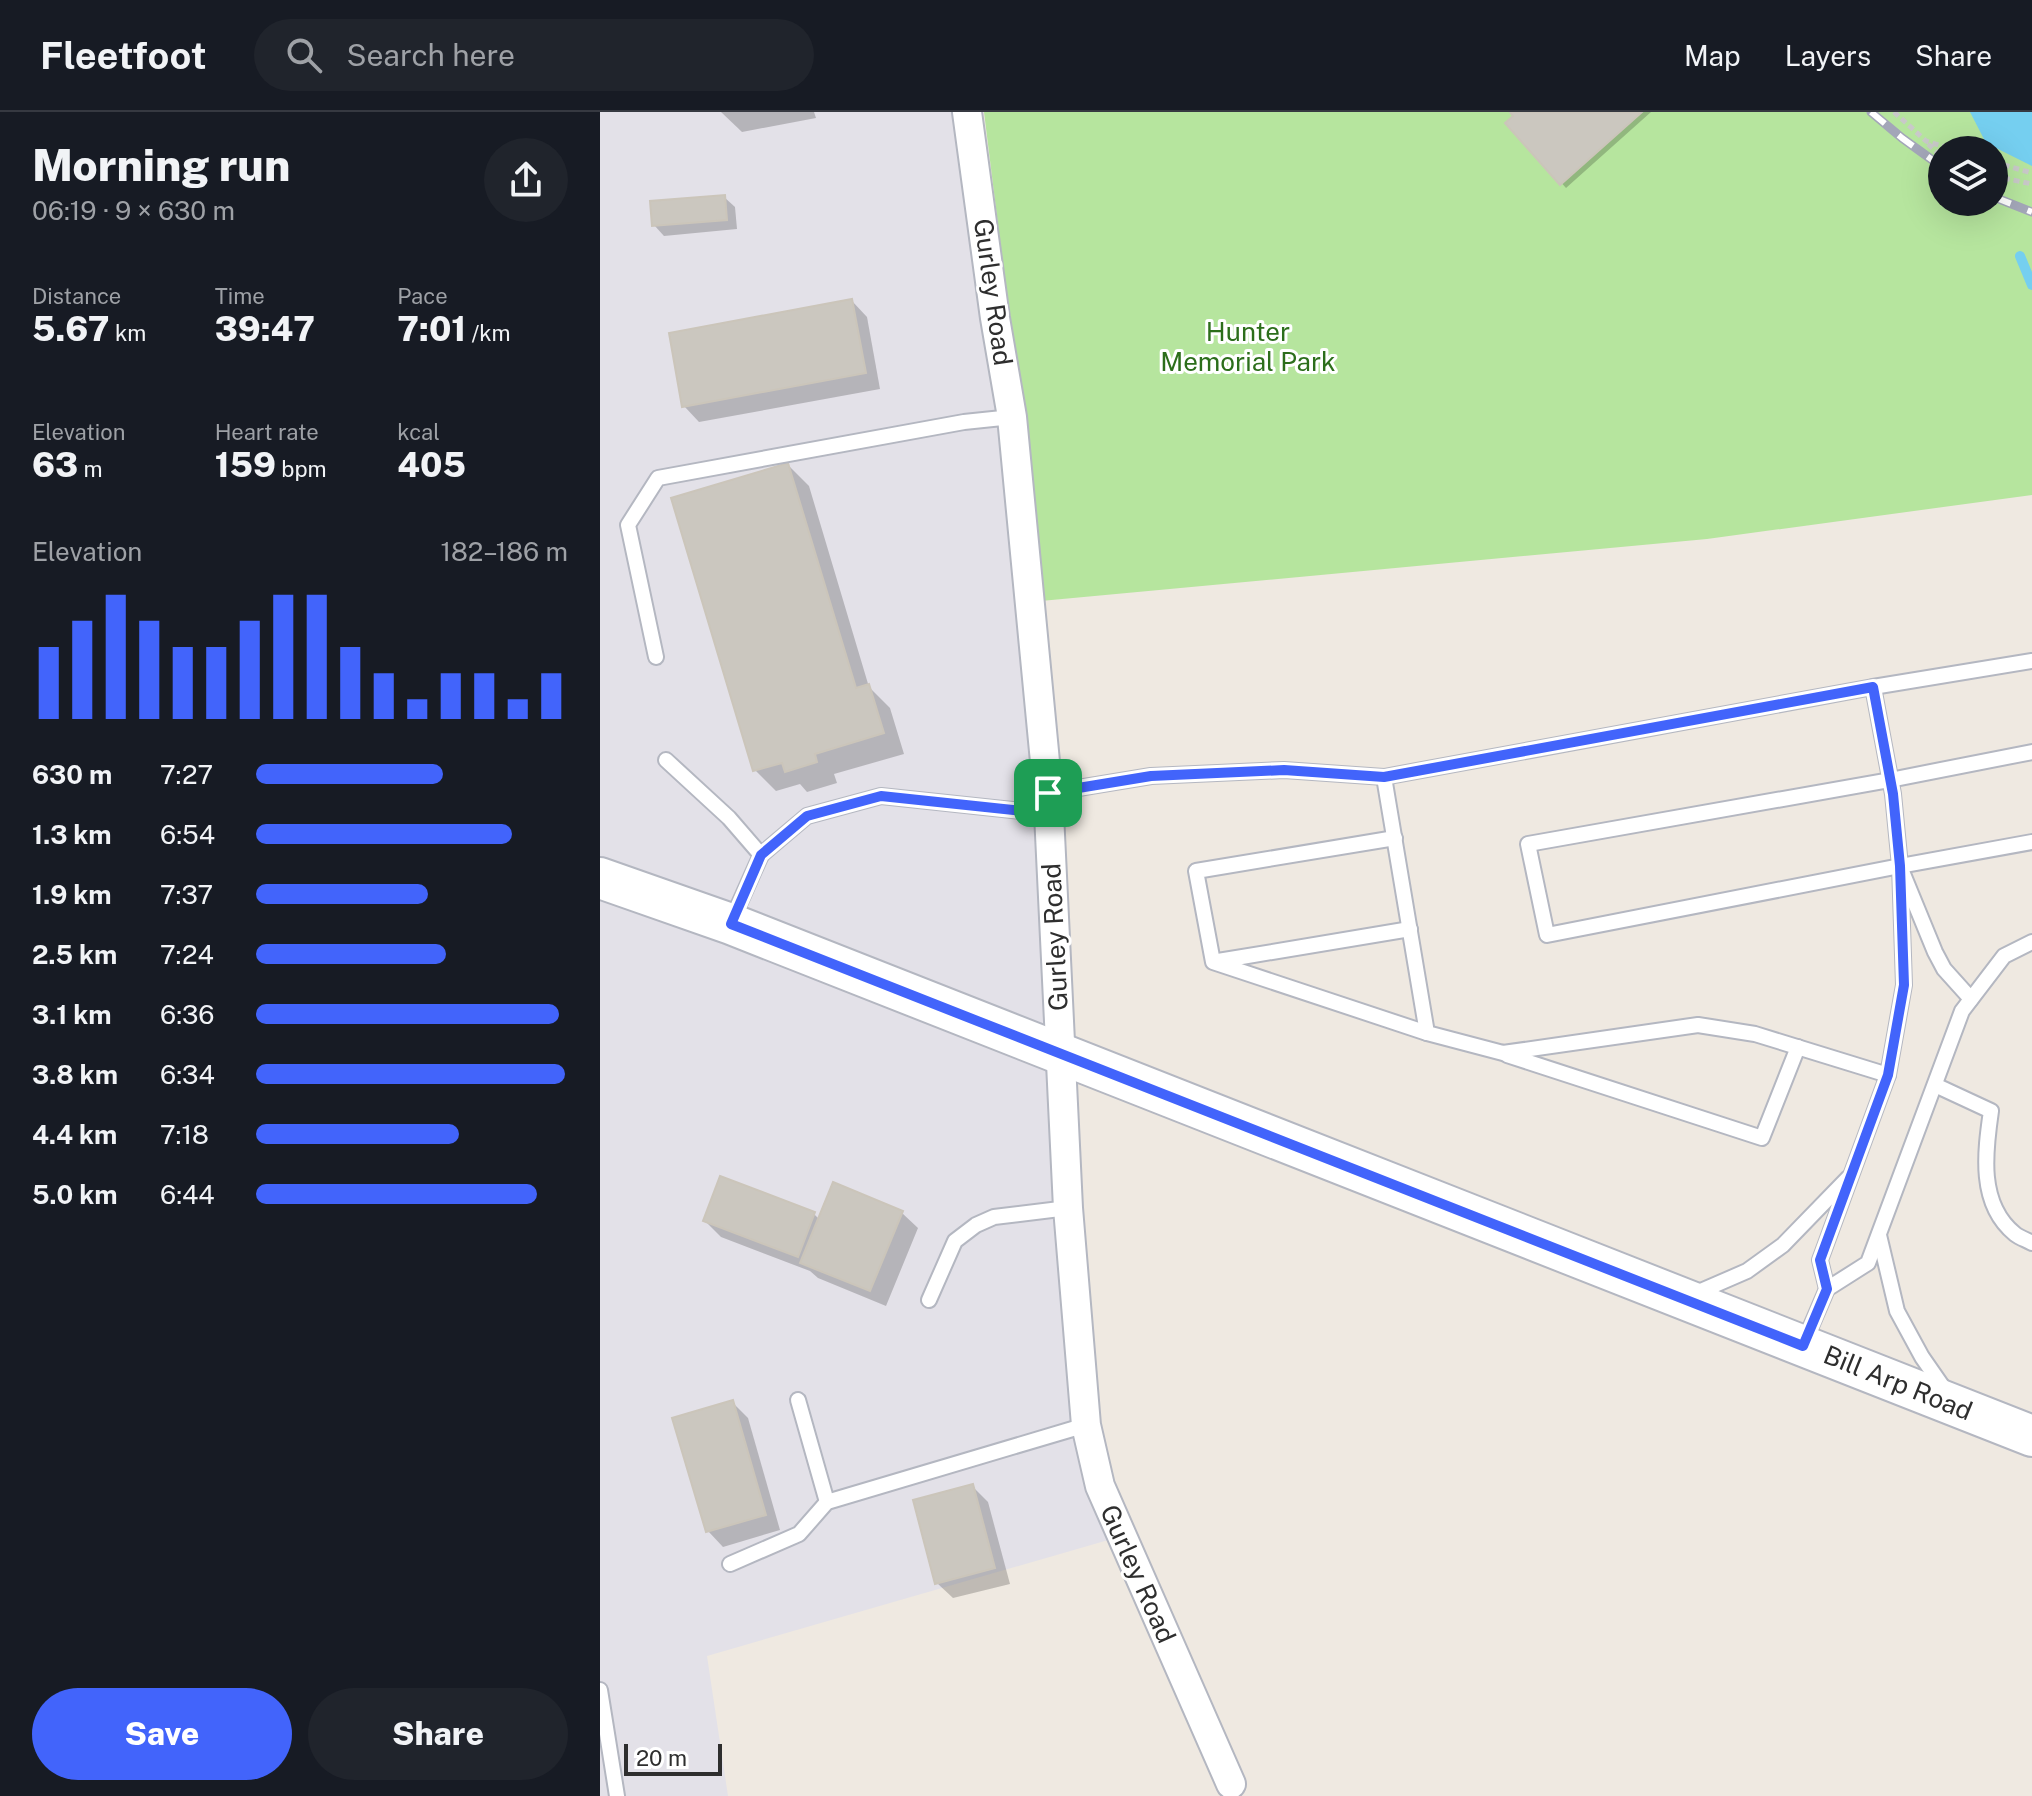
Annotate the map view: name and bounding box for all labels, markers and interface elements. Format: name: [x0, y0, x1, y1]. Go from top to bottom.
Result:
search box: [254, 19, 814, 91]
text: Fleetfoot: [40, 33, 206, 78]
icon: search: [282, 33, 326, 77]
text: Search here: [346, 37, 515, 73]
text: Map: [1684, 39, 1741, 72]
text: Layers: [1785, 39, 1871, 72]
text: Share: [1915, 39, 1992, 72]
map controls: [1928, 136, 2008, 216]
button: layers: [1928, 136, 2008, 216]
button: share: [484, 138, 568, 222]
text: Morning run: [32, 139, 290, 191]
text: 06:19 · 9 × 630 m: [32, 195, 235, 226]
street label: Gurley Road: [968, 217, 1019, 367]
text: Distance: [32, 283, 121, 309]
text: Time: [215, 283, 265, 309]
text: Pace: [397, 283, 448, 309]
text: 5.67: [32, 309, 110, 349]
text: 39:47: [215, 309, 315, 349]
text: 7:01: [397, 309, 466, 349]
park label: Hunter Memorial Park: [1160, 316, 1336, 377]
text: km: [110, 320, 146, 346]
text: /km: [466, 320, 511, 346]
text: Elevation: [32, 419, 125, 445]
text: Heart rate: [215, 419, 319, 445]
text: kcal: [397, 419, 440, 445]
text: 63: [32, 445, 78, 485]
text: 159: [215, 445, 276, 485]
text: 405: [397, 445, 466, 485]
text: m: [78, 456, 103, 482]
text: bpm: [276, 456, 327, 482]
text: Elevation: [32, 536, 142, 567]
text: 182–186 m: [440, 536, 568, 567]
text: 630 m: [32, 759, 112, 790]
text: 7:27: [160, 759, 213, 790]
pin: [1014, 759, 1082, 827]
icon: arrive: [1026, 771, 1070, 815]
text: 1.3 km: [32, 819, 112, 850]
text: 6:54: [160, 819, 215, 850]
street label: Gurley Road: [1035, 862, 1074, 1012]
text: 1.9 km: [32, 879, 111, 910]
text: 7:37: [160, 879, 213, 910]
text: 2.5 km: [32, 939, 117, 970]
text: 7:24: [160, 939, 214, 970]
text: 3.1 km: [32, 999, 112, 1030]
text: 6:36: [160, 999, 214, 1030]
text: 3.8 km: [32, 1059, 118, 1090]
text: 6:34: [160, 1059, 215, 1090]
text: 4.4 km: [32, 1119, 117, 1150]
text: 7:18: [160, 1119, 209, 1150]
text: 5.0 km: [32, 1179, 118, 1210]
text: 6:44: [160, 1179, 215, 1210]
street label: Bill Arp Road: [1819, 1339, 1977, 1426]
street label: Gurley Road: [1094, 1500, 1183, 1648]
button: Save: [32, 1688, 292, 1780]
button: Share: [308, 1688, 568, 1780]
scale bar: [624, 1740, 722, 1776]
text: 20 m: [636, 1745, 687, 1771]

